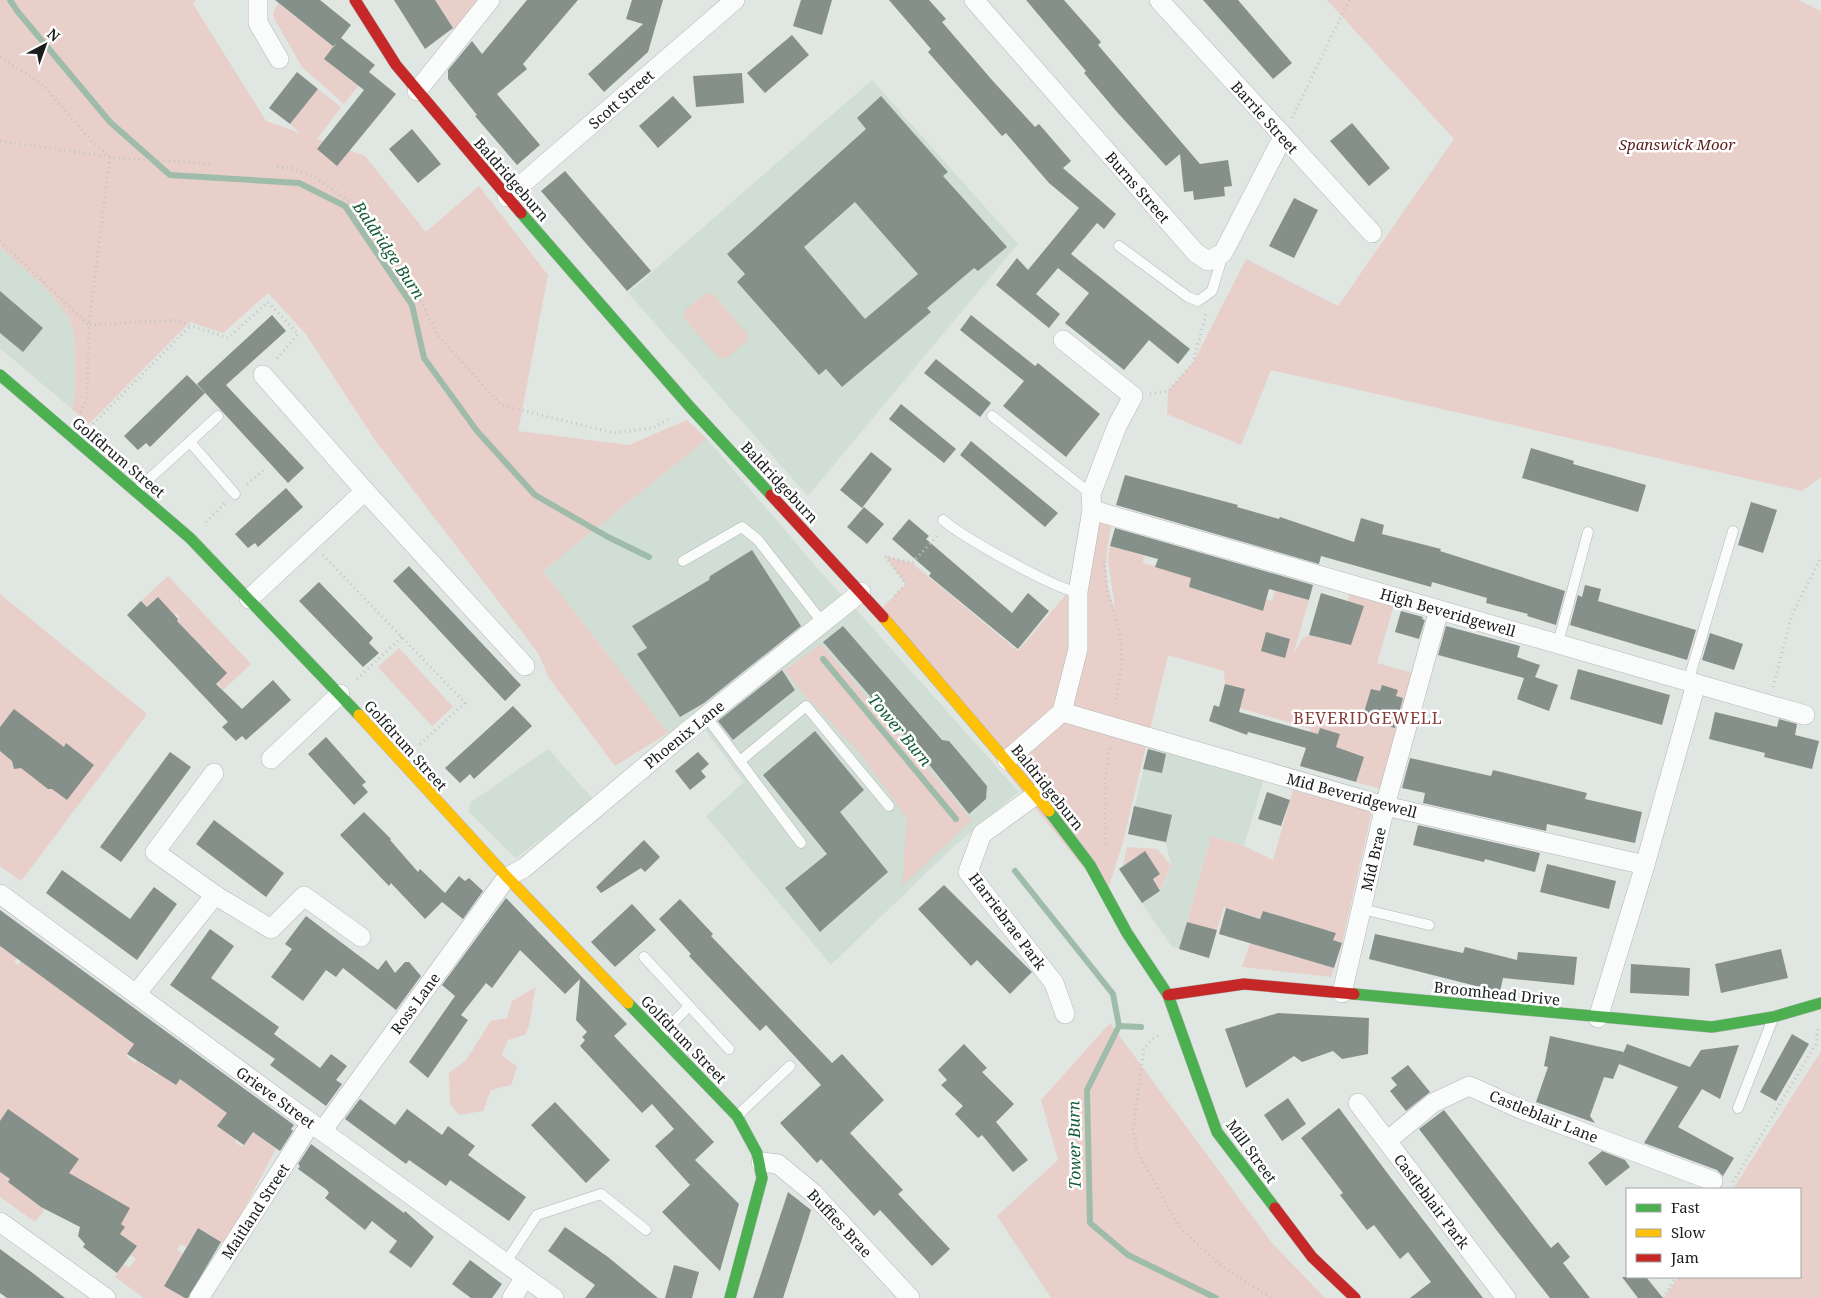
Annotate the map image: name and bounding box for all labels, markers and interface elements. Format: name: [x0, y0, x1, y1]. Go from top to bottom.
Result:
north arrow: [20, 20, 70, 70]
text: N: [43, 24, 64, 46]
street label: Scott Street: [584, 65, 658, 133]
street label: Barrie Street: [1227, 77, 1303, 157]
street label: Baldridgeburn: [470, 133, 554, 225]
park label: Spanswick Moor: [1619, 134, 1736, 154]
street label: Burns Street: [1101, 147, 1175, 227]
water label: Baldridge Burn: [348, 196, 430, 304]
street label: Golfdrum Street: [68, 412, 170, 502]
street label: Baldridgeburn: [737, 437, 823, 527]
street label: High Beveridgewell: [1378, 583, 1518, 641]
water label: Tower Burn: [863, 689, 937, 771]
street label: Golfdrum Street: [360, 695, 452, 795]
street label: Phoenix Lane: [640, 695, 728, 773]
district label: BEVERIDGEWELL: [1293, 707, 1443, 729]
street label: Baldridgeburn: [1007, 740, 1089, 834]
street label: Mid Beveridgewell: [1285, 768, 1420, 822]
street label: Mid Brae: [1356, 825, 1390, 893]
street label: Harriebrae Park: [965, 868, 1051, 974]
street label: Ross Lane: [386, 968, 444, 1038]
street label: Broomhead Drive: [1433, 976, 1561, 1010]
street label: Golfdrum Street: [637, 991, 731, 1087]
street label: Grieve Street: [232, 1062, 320, 1132]
street label: Castleblair Lane: [1487, 1085, 1601, 1147]
water label: Tower Burn: [1062, 1100, 1086, 1189]
street label: Mill Street: [1222, 1115, 1282, 1187]
street label: Castleblair Park: [1390, 1150, 1474, 1253]
street label: Maitland Street: [217, 1159, 293, 1263]
street label: Buffies Brae: [803, 1185, 877, 1261]
legend: [1626, 1188, 1801, 1278]
text: Fast: [1671, 1197, 1700, 1217]
text: Slow: [1671, 1222, 1705, 1242]
text: Jam: [1670, 1247, 1699, 1267]

